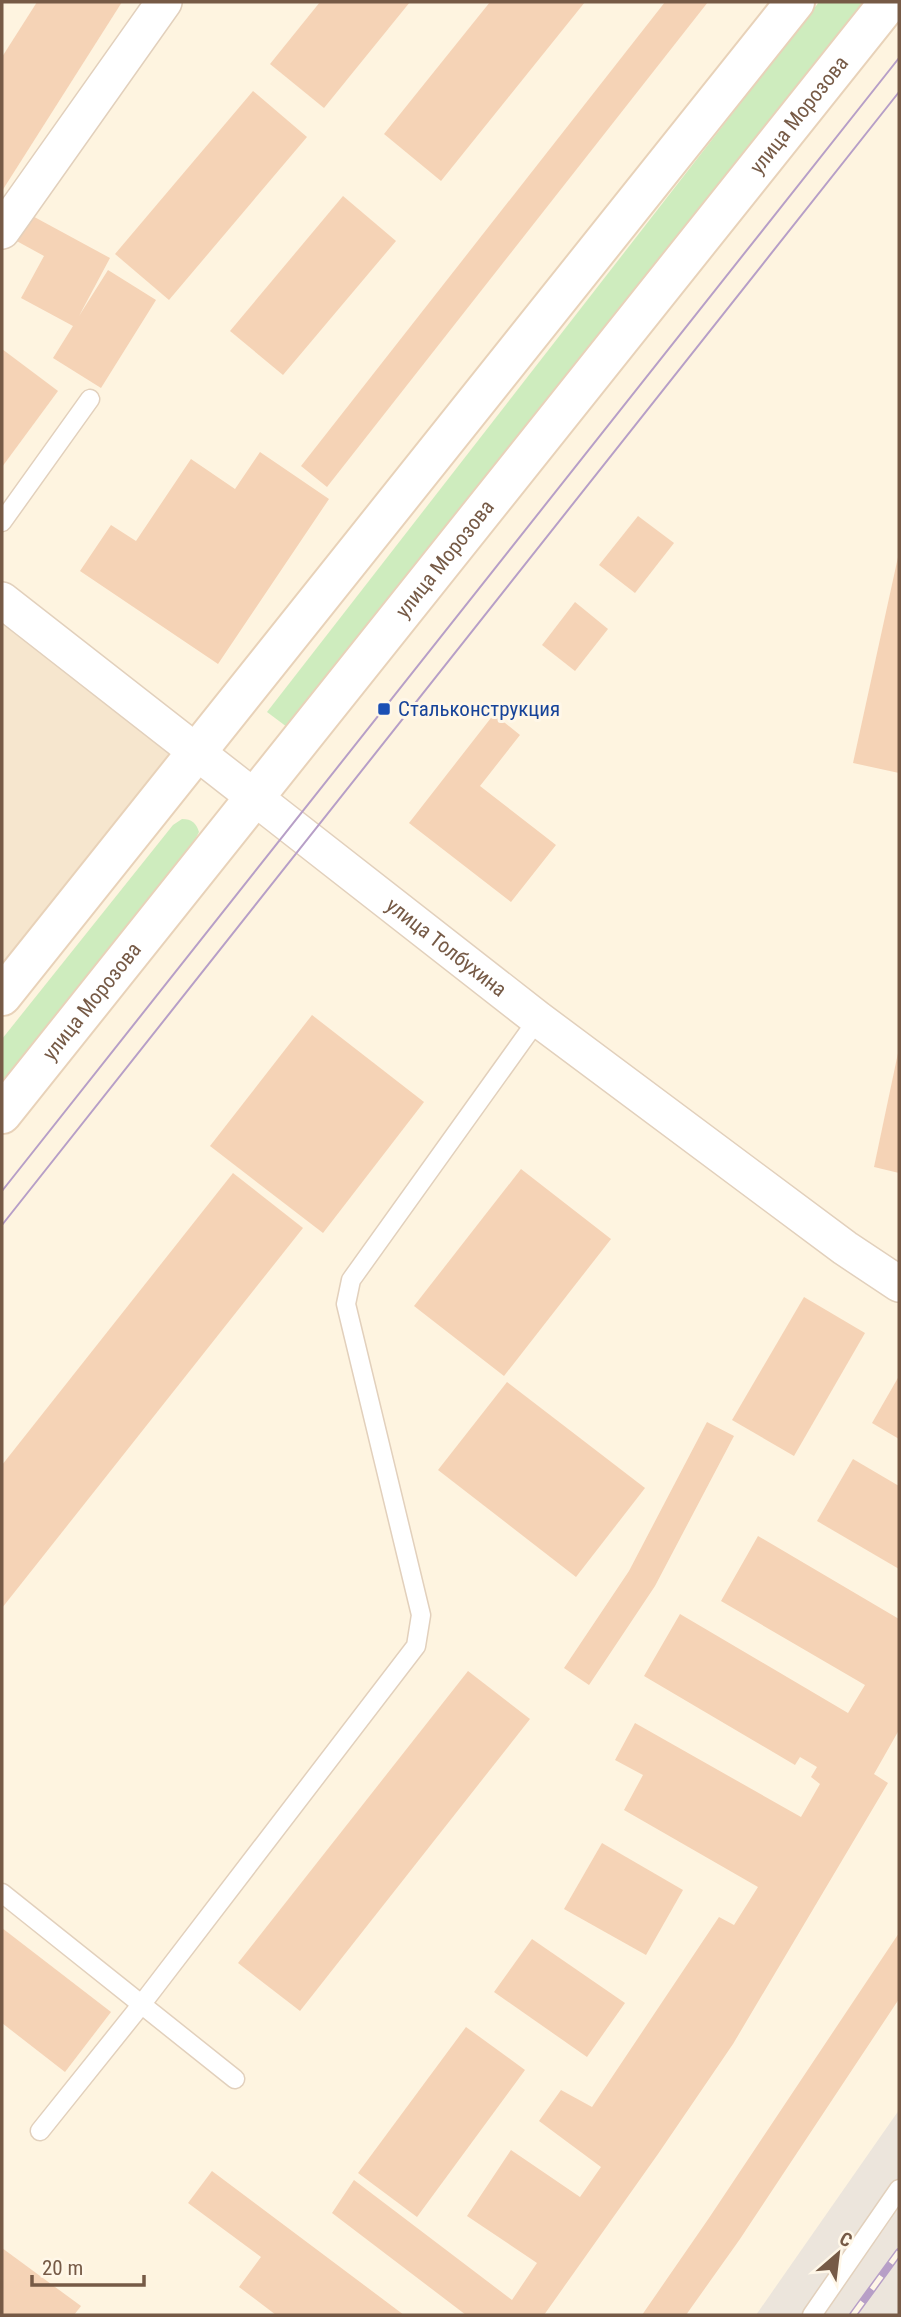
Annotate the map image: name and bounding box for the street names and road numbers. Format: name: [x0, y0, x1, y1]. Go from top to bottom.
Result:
street label: улица Морозова: [745, 51, 853, 179]
street label: улица Морозова: [391, 495, 499, 623]
street label: улица Толбухина: [381, 893, 511, 1002]
street label: улица Морозова: [38, 938, 146, 1065]

